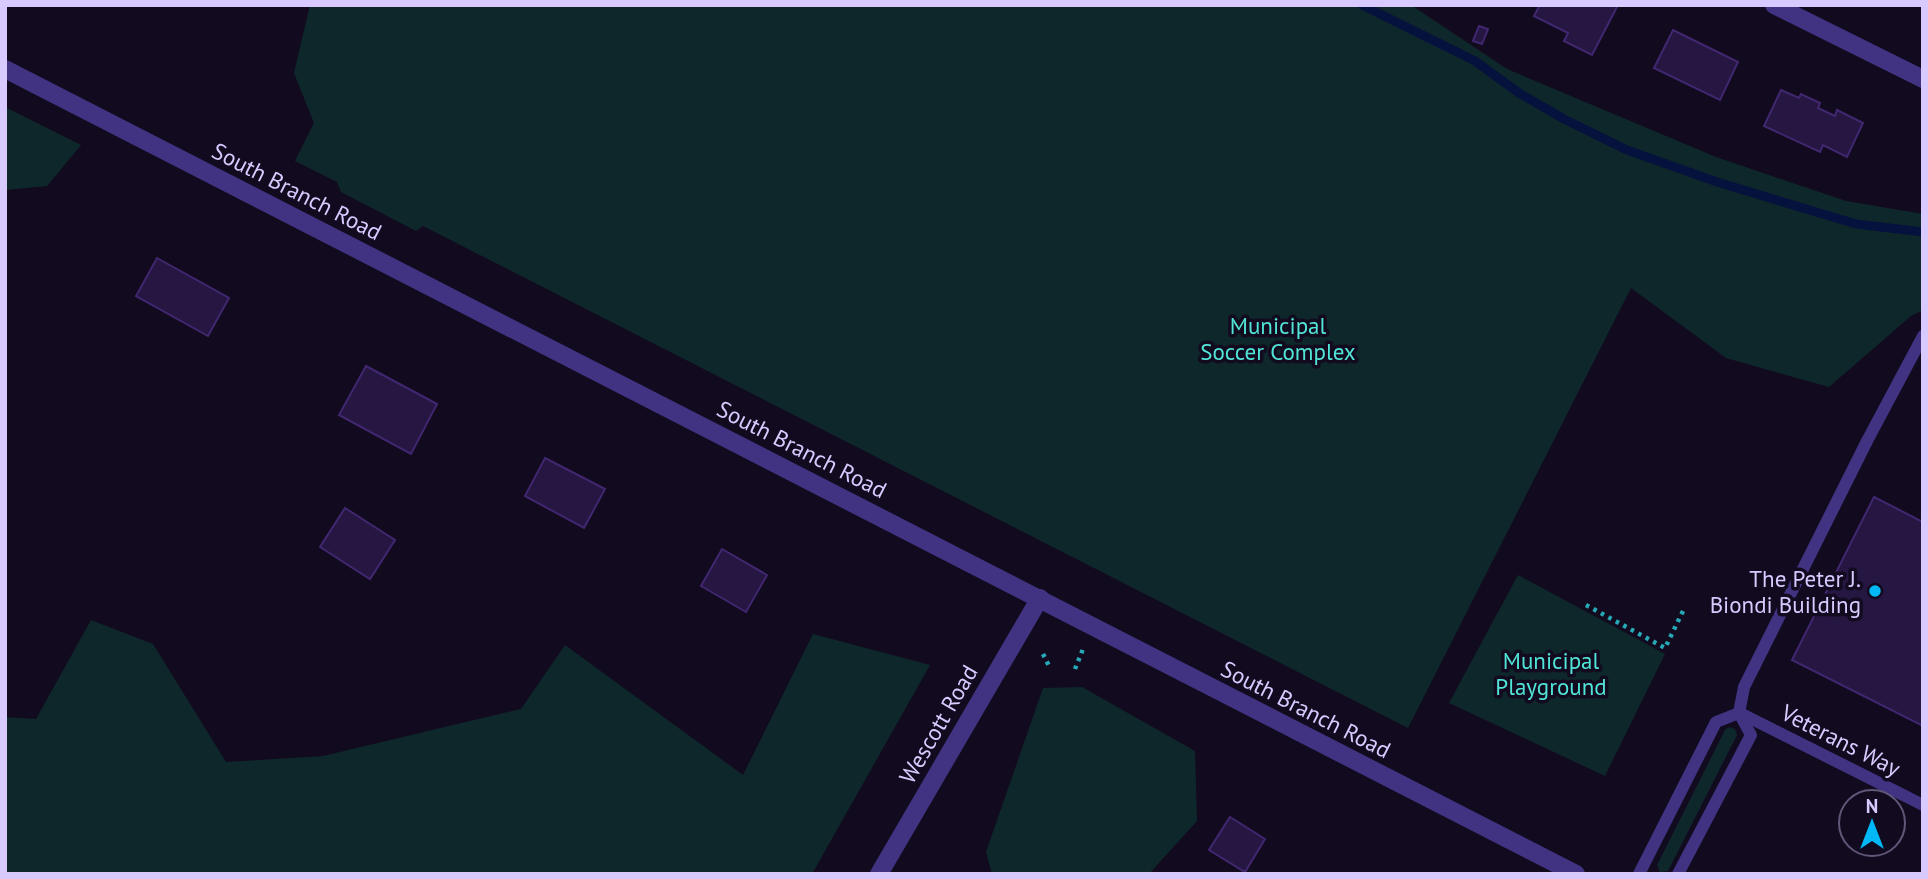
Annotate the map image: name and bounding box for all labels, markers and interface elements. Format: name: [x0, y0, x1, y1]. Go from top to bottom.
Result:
street label: South Branch Road: [207, 136, 387, 246]
park label: Municipal Soccer Complex: [1200, 311, 1356, 366]
street label: South Branch Road: [712, 394, 892, 504]
place label: The Peter J. Biondi Building: [1710, 564, 1861, 619]
marker: The Peter J. Biondi Building: [1867, 583, 1883, 599]
park label: Municipal Playground: [1495, 646, 1607, 701]
street label: South Branch Road: [1216, 654, 1396, 764]
street label: Wescott Road: [892, 660, 984, 788]
street label: Veterans Way: [1776, 697, 1906, 783]
north arrow: [1837, 788, 1907, 858]
text: N: [1866, 794, 1878, 818]

